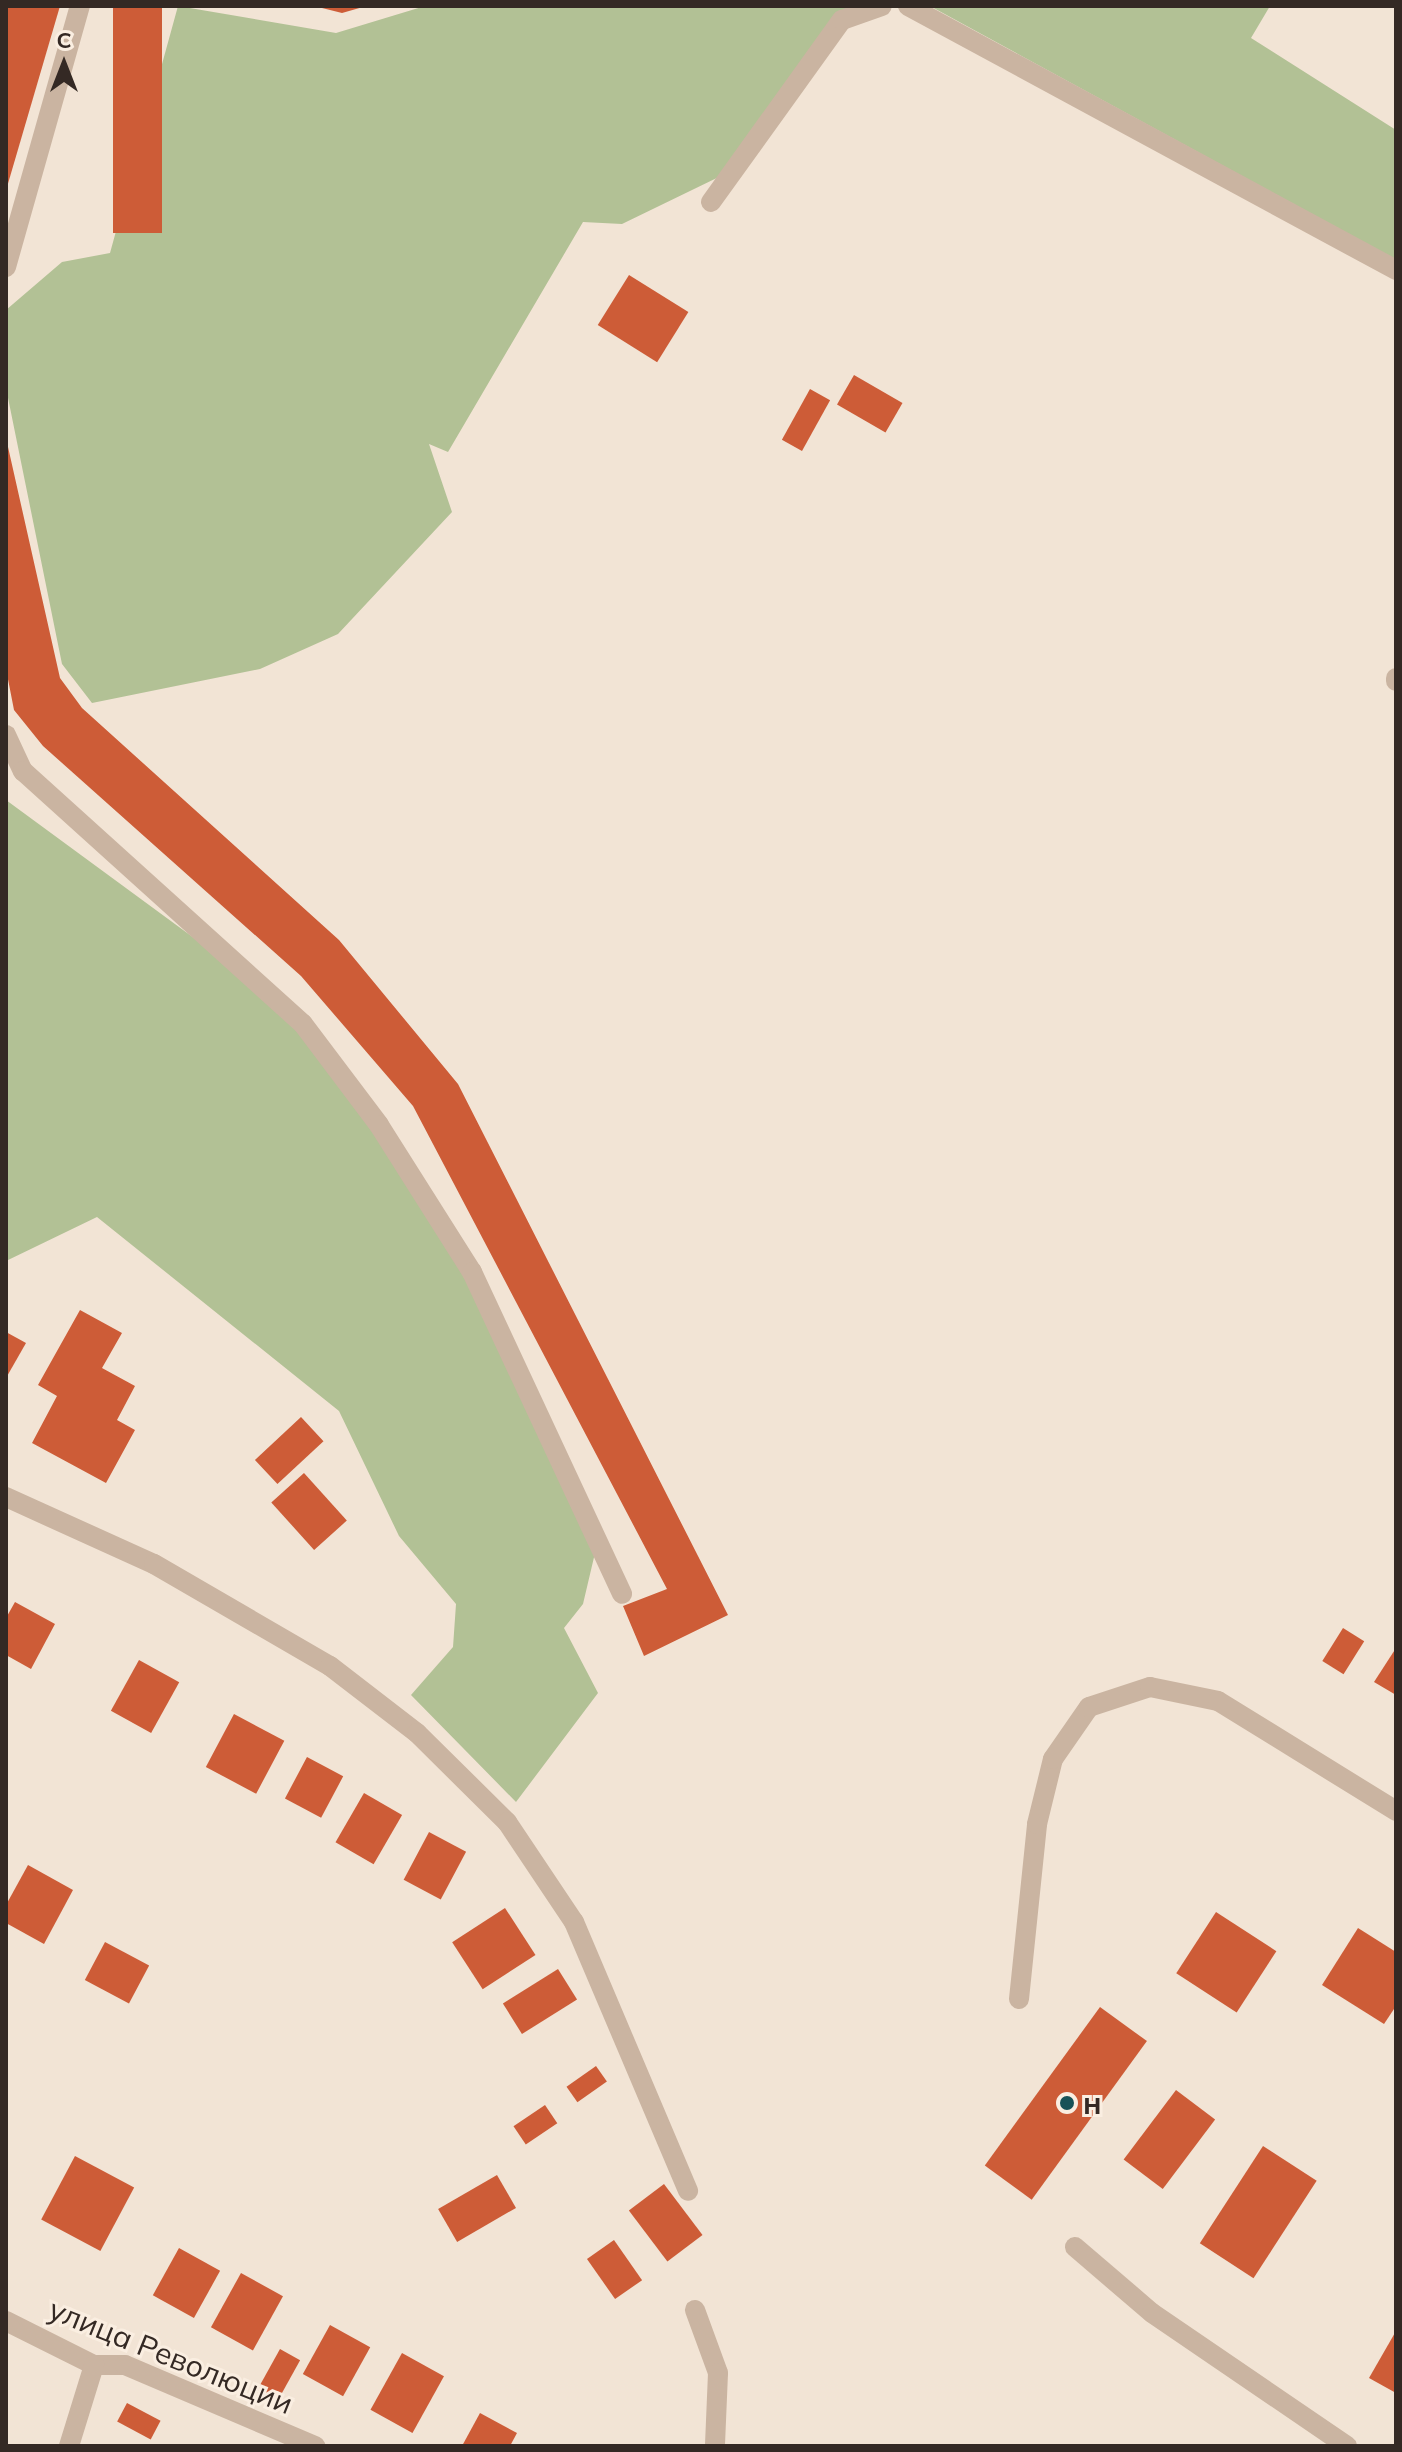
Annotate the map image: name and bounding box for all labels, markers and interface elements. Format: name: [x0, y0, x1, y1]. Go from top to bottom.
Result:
north arrow: [24, 24, 104, 104]
text: С: [56, 26, 72, 54]
place label: н: [1083, 2085, 1102, 2121]
marker: н: [1058, 2094, 1076, 2112]
street label: улица Революции: [44, 2291, 298, 2421]

